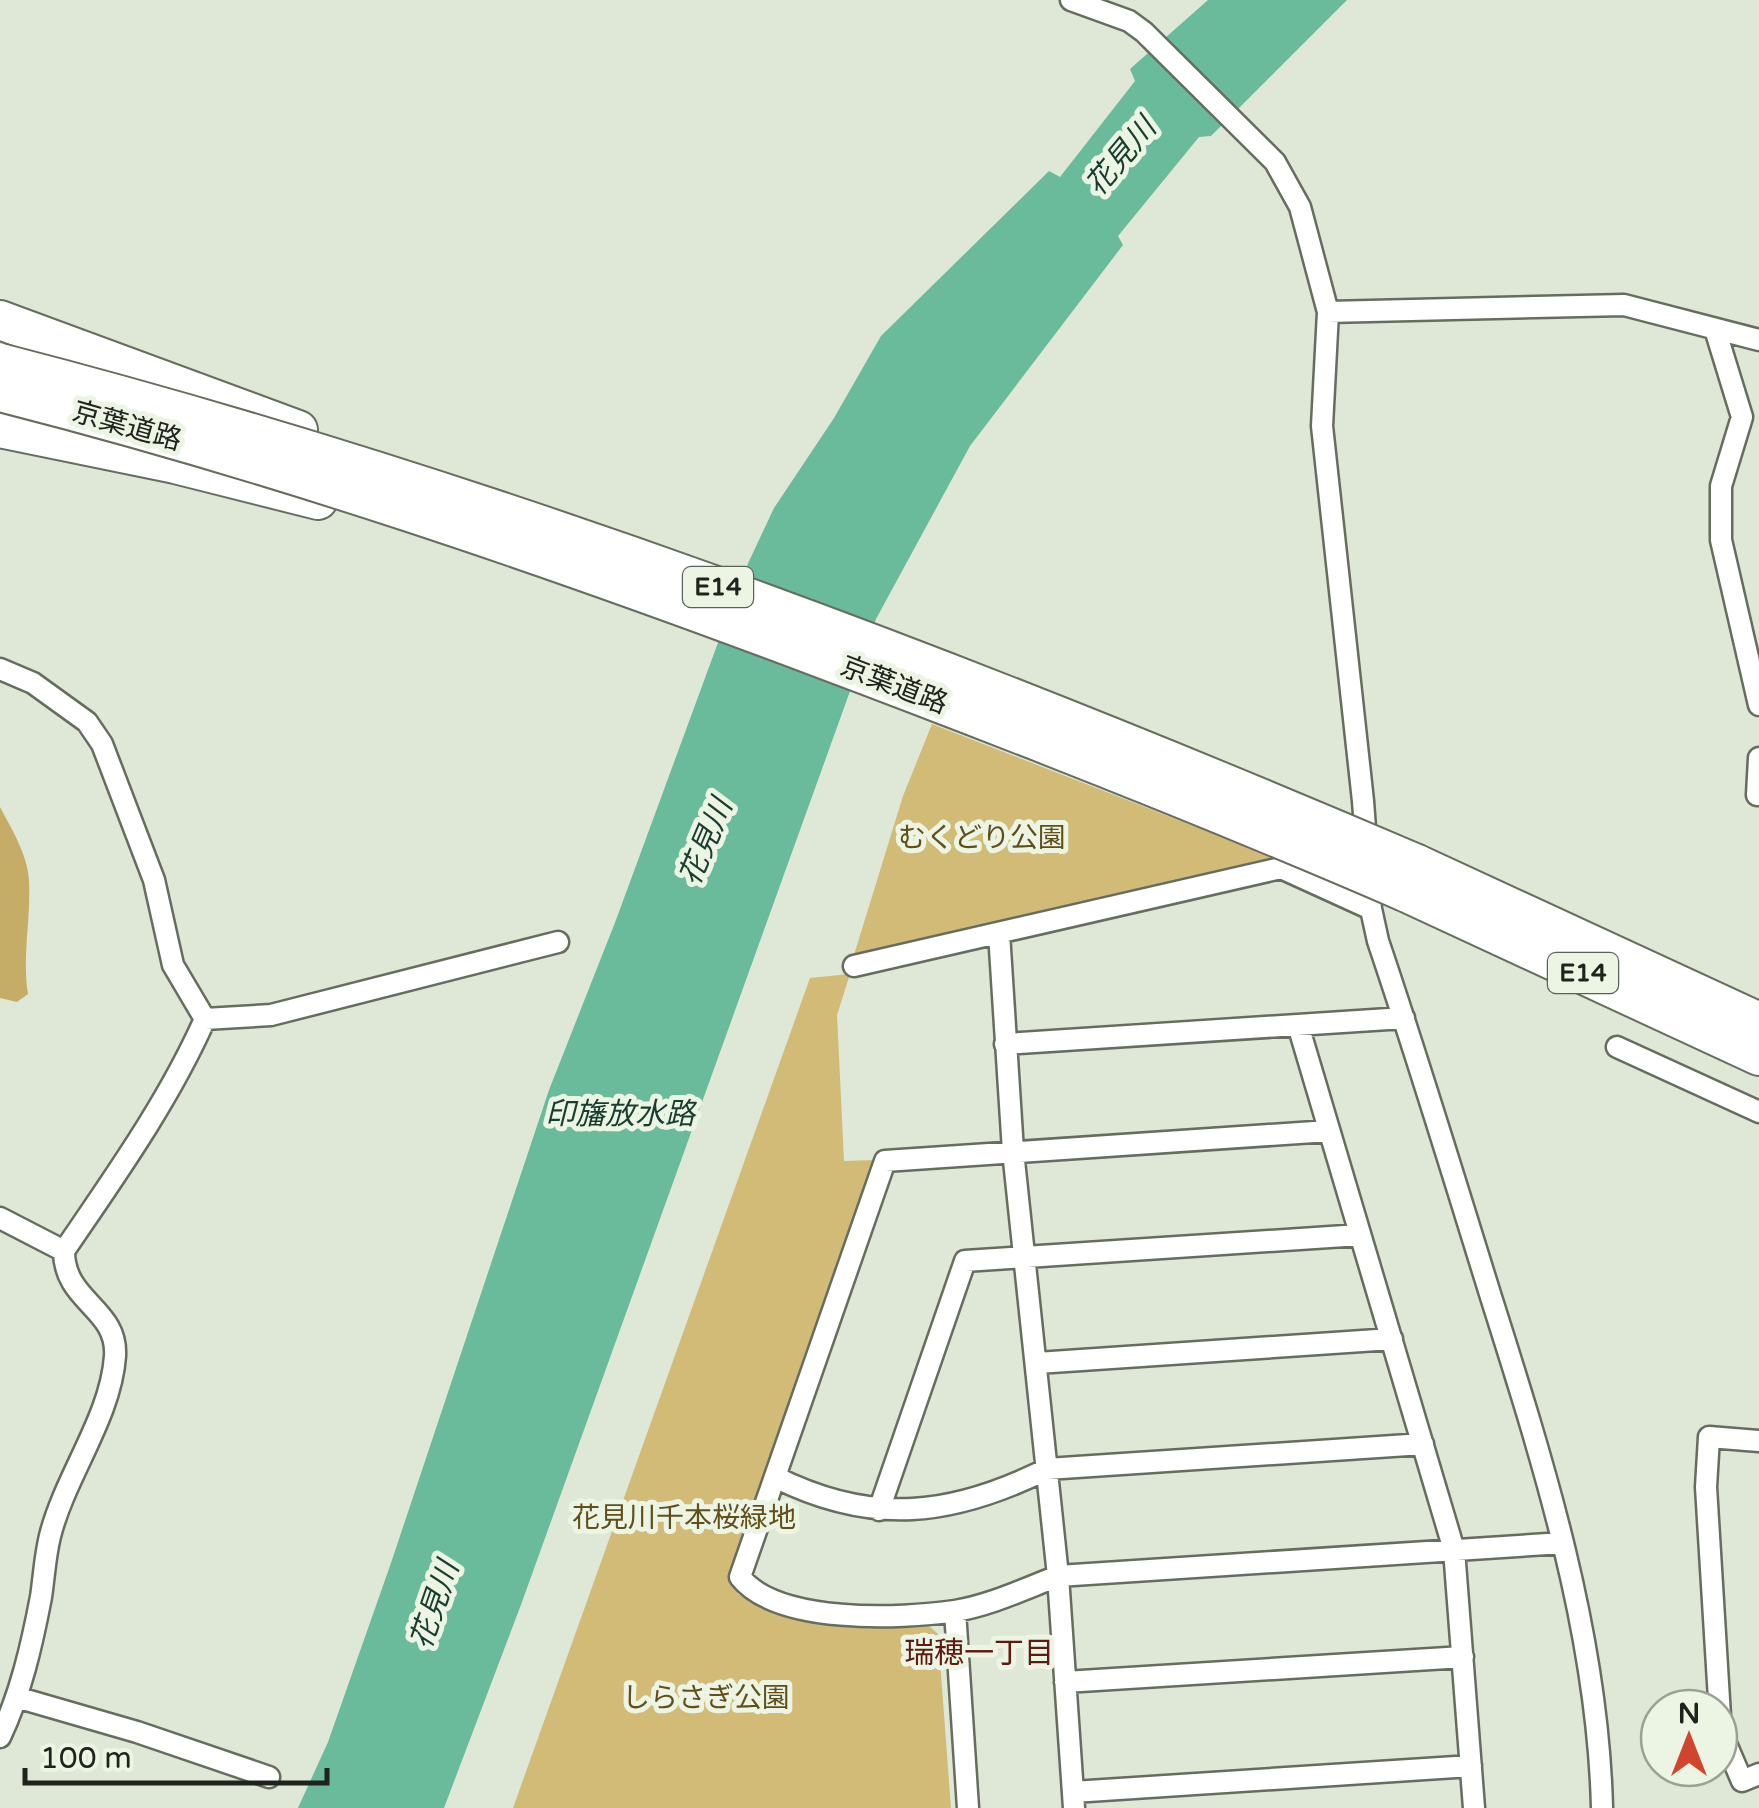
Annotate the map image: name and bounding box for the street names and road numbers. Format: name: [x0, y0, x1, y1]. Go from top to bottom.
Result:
street label: 京葉道路: [68, 394, 186, 458]
road number: E14: [683, 567, 753, 607]
street label: 京葉道路: [836, 649, 952, 721]
road number: E14: [1548, 953, 1618, 993]

